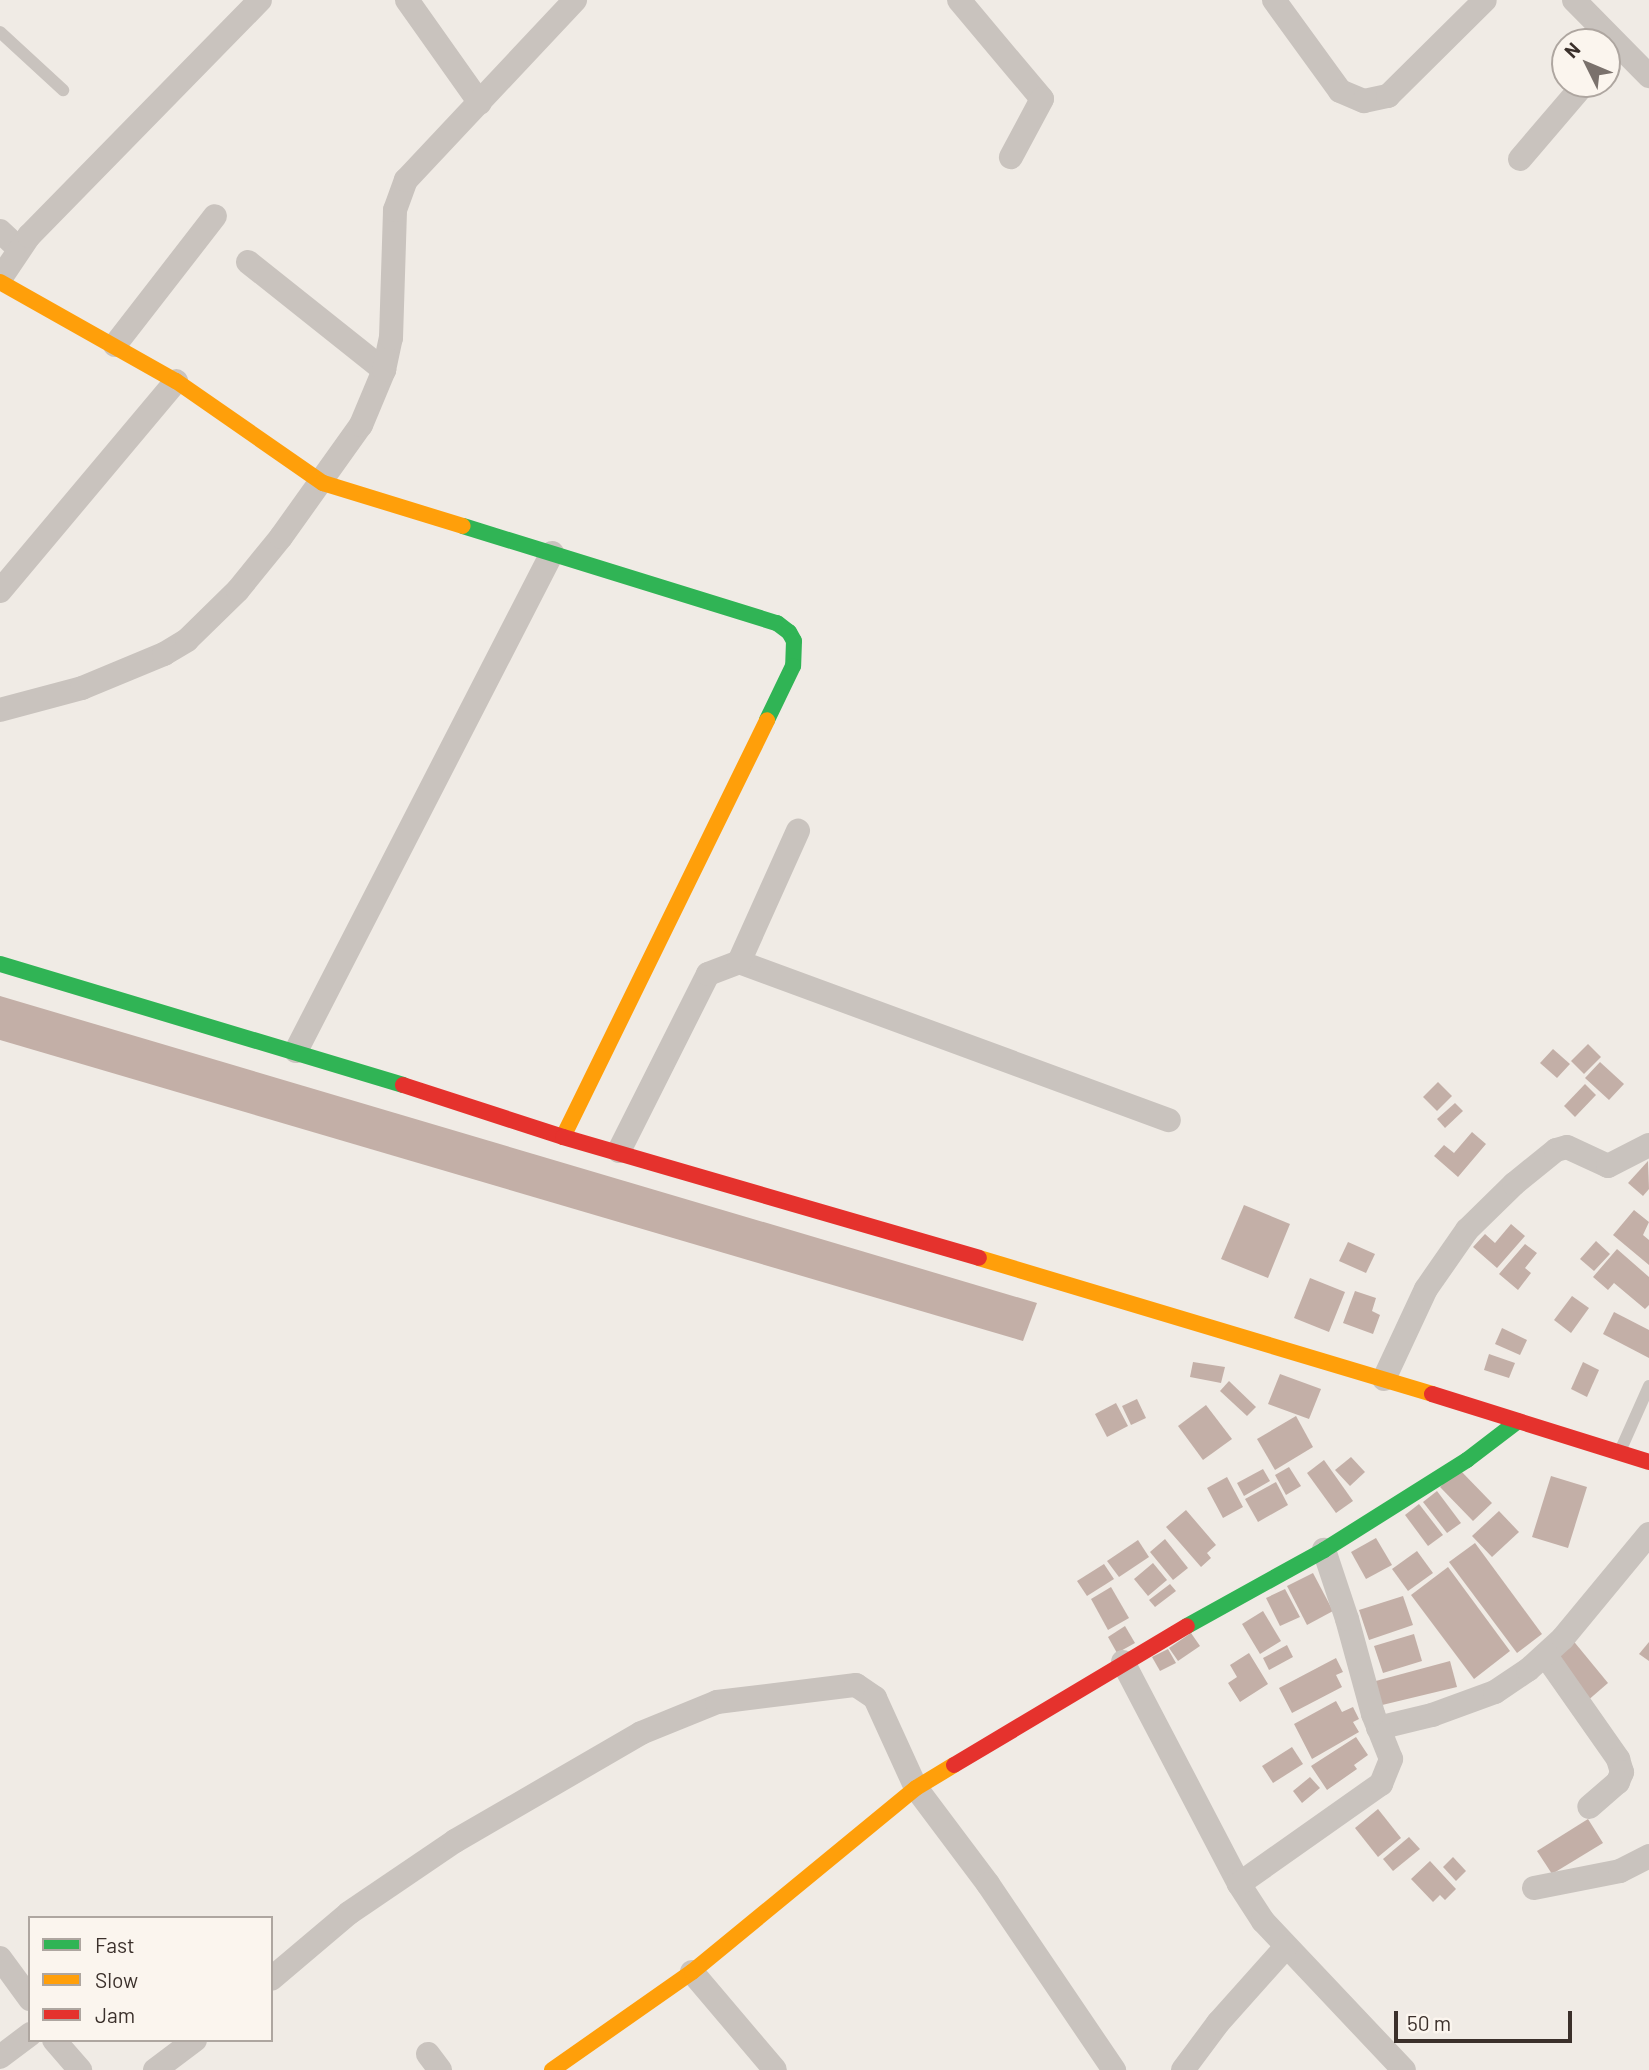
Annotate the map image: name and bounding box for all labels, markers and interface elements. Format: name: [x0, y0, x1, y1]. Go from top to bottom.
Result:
north arrow: [1551, 28, 1621, 98]
text: N: [1559, 37, 1584, 62]
legend: [28, 1916, 273, 2042]
text: Fast: [95, 1932, 135, 1957]
text: Slow: [95, 1967, 138, 1992]
scale bar: [1397, 1996, 1576, 2040]
text: Jam: [95, 2002, 135, 2027]
text: 50 m: [1407, 2010, 1451, 2035]

